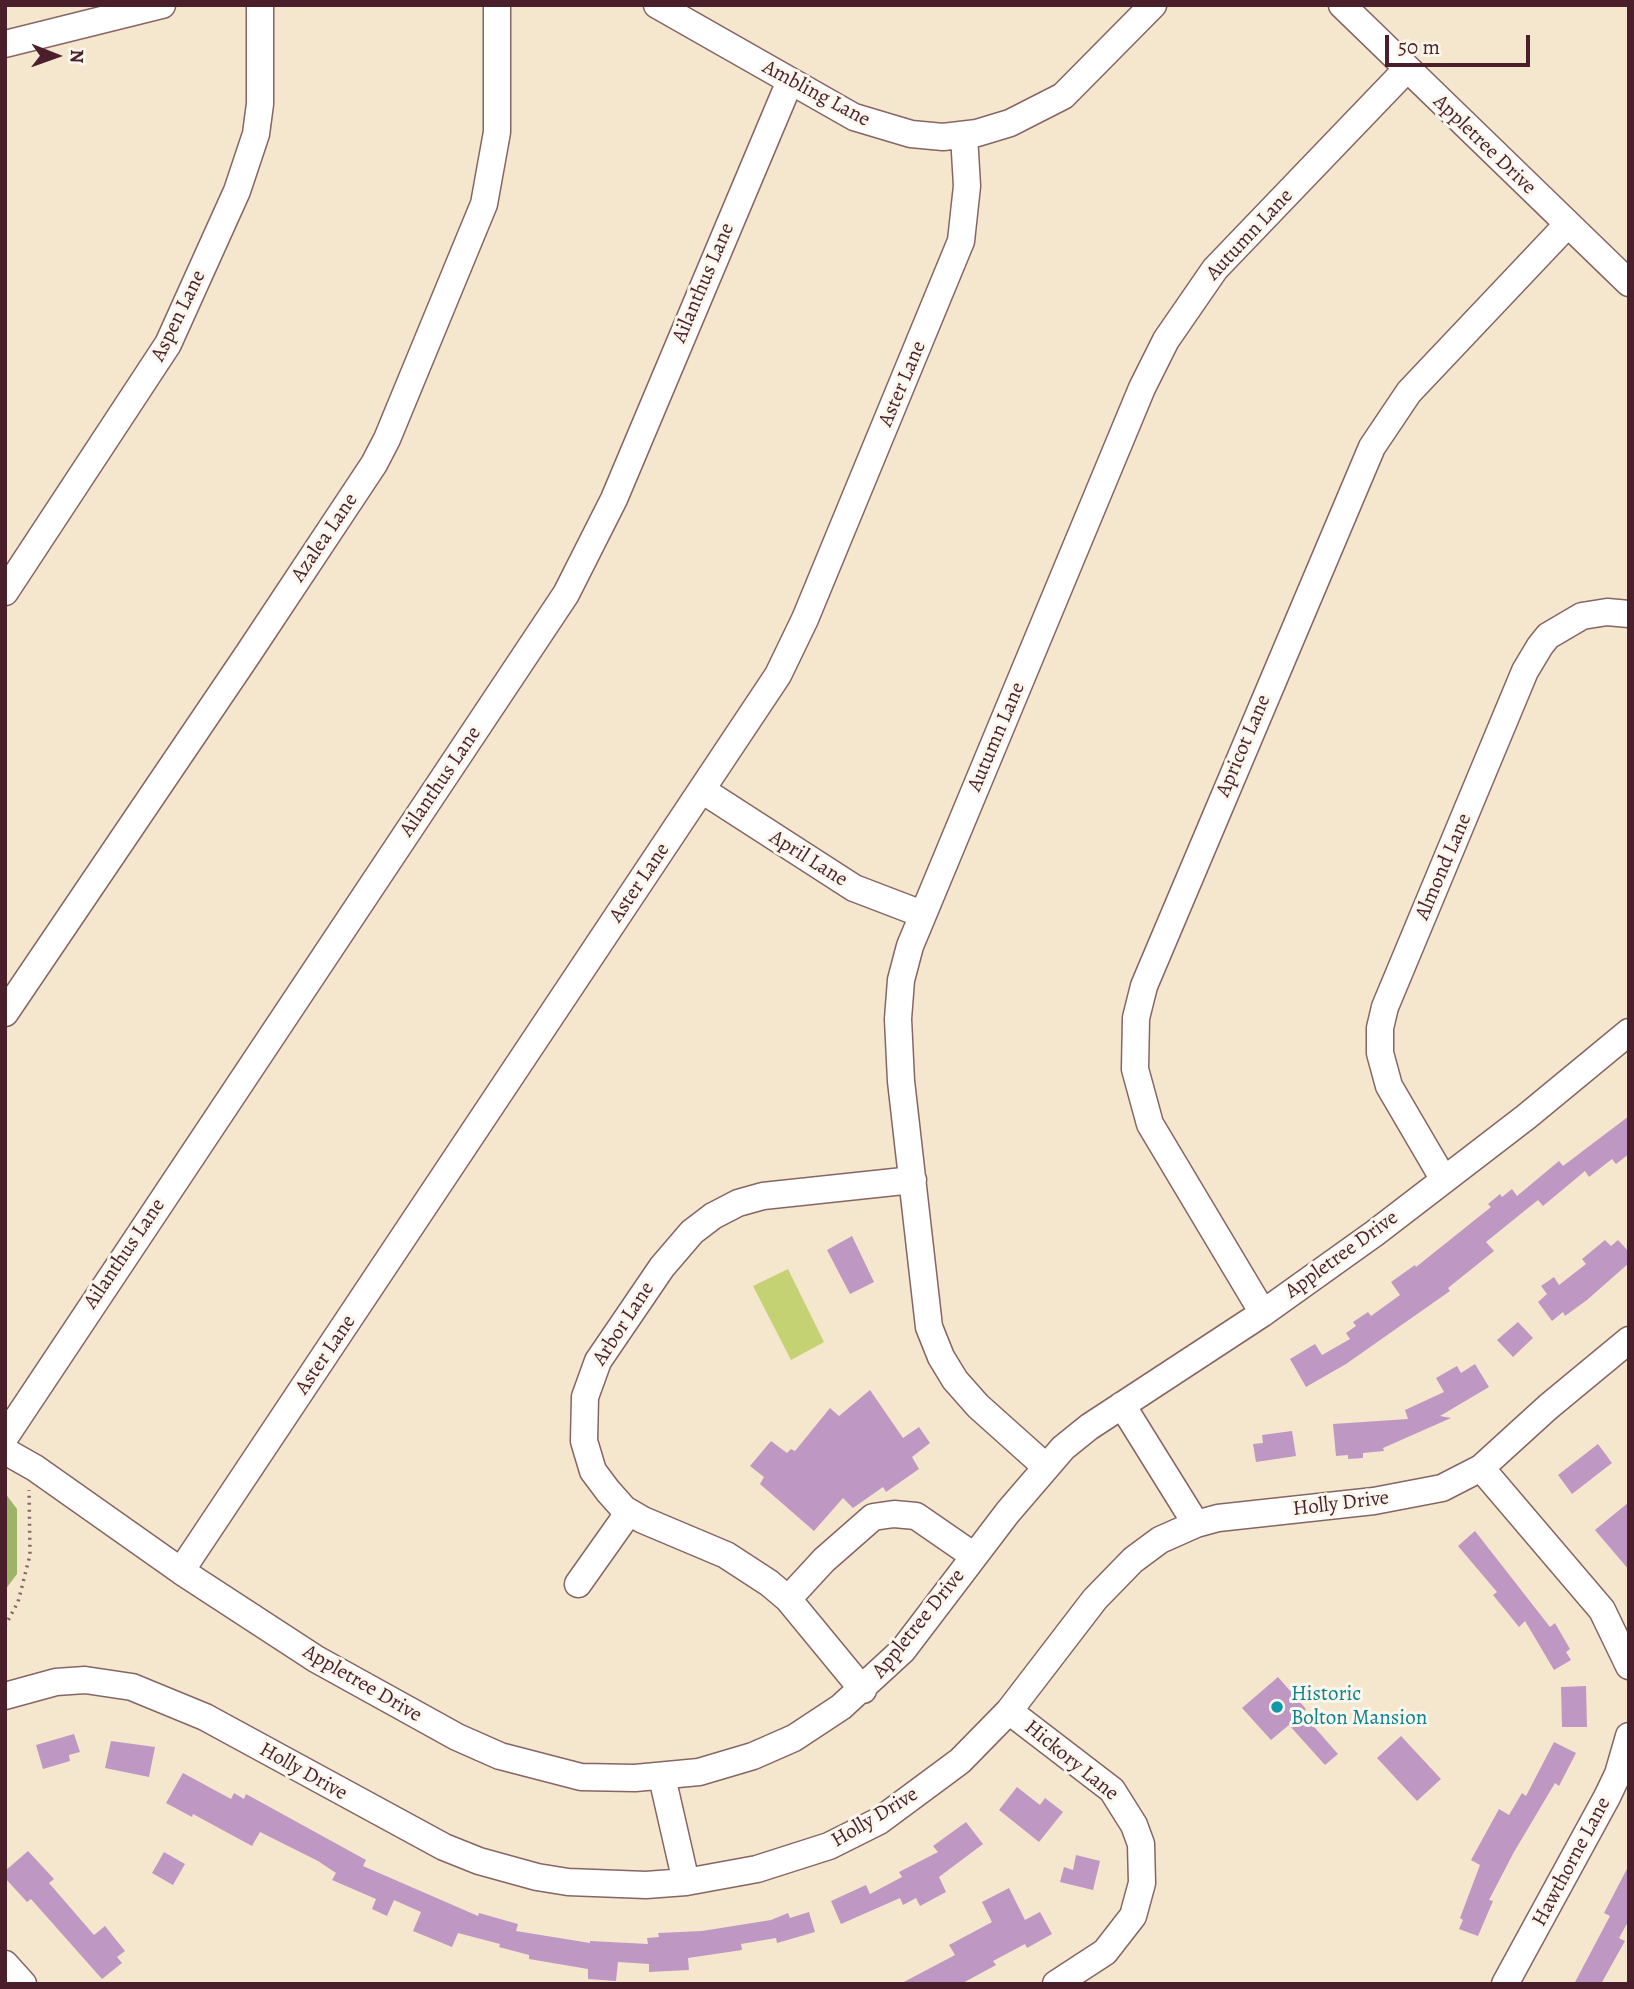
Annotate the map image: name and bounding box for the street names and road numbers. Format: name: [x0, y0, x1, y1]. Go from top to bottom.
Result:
street label: Ambling Lane: [758, 55, 874, 133]
street label: Appletree Drive: [1427, 90, 1541, 200]
street label: Autumn Lane: [1201, 184, 1299, 286]
street label: Ailanthus Lane: [667, 219, 741, 347]
street label: Aspen Lane: [146, 266, 212, 366]
street label: Aster Lane: [874, 337, 932, 431]
street label: Azalea Lane: [286, 489, 364, 587]
street label: Autumn Lane: [963, 679, 1031, 795]
street label: Apricot Lane: [1211, 691, 1277, 801]
street label: Ailanthus Lane: [395, 722, 487, 842]
street label: Almond Lane: [1410, 810, 1478, 924]
street label: April Lane: [764, 825, 852, 893]
street label: Aster Lane: [604, 838, 676, 928]
street label: Ailanthus Lane: [79, 1194, 171, 1314]
street label: Appletree Drive: [1281, 1206, 1403, 1304]
street label: Arbor Lane: [588, 1277, 660, 1371]
street label: Aster Lane: [290, 1310, 362, 1400]
street label: Holly Drive: [1291, 1486, 1391, 1522]
street label: Appletree Drive: [867, 1564, 971, 1684]
street label: Appletree Drive: [298, 1640, 426, 1728]
street label: Hickory Lane: [1019, 1715, 1123, 1807]
street label: Holly Drive: [255, 1738, 351, 1806]
street label: Holly Drive: [827, 1782, 923, 1854]
street label: Hawthorne Lane: [1527, 1793, 1617, 1931]

